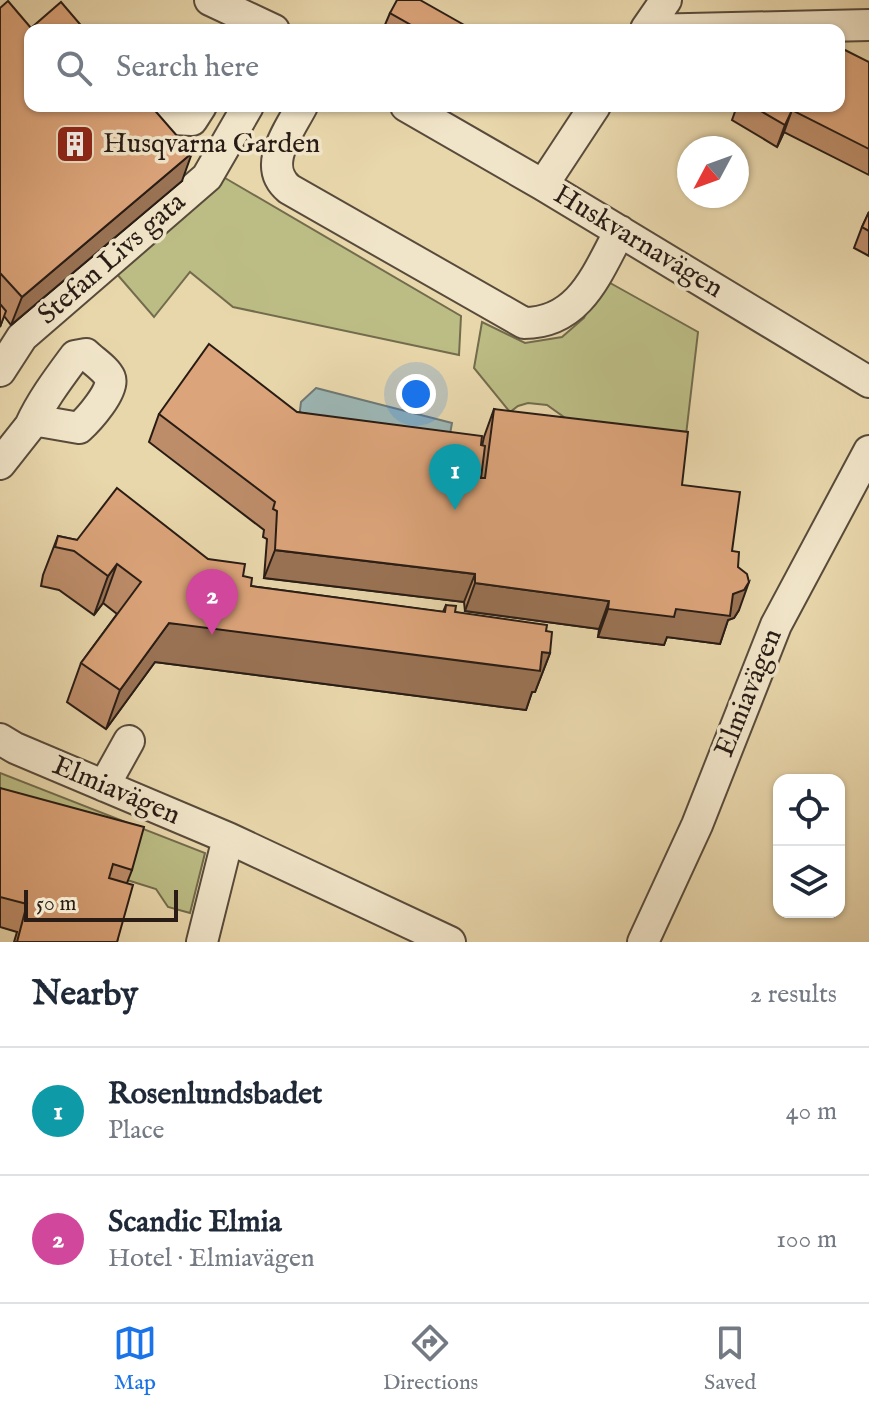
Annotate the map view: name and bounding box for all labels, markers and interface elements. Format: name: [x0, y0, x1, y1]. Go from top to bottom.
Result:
search box: [24, 24, 845, 112]
icon: search: [52, 46, 96, 90]
text: Search here: [116, 49, 259, 87]
building icon: Husqvarna Garden: [54, 123, 96, 165]
place label: Husqvarna Garden: [103, 127, 320, 162]
north arrow: [677, 136, 749, 208]
street label: Huskvarnavägen: [547, 178, 729, 306]
street label: Stefan Livs gata: [31, 185, 194, 333]
your location: [396, 374, 436, 414]
pin: 1: [429, 444, 481, 510]
pin: 2: [186, 569, 238, 635]
street label: Elmiavägen: [707, 624, 791, 762]
street label: Elmiavägen: [47, 748, 185, 834]
map controls: [773, 774, 845, 918]
button: locate: [773, 774, 845, 846]
button: layers: [773, 846, 845, 918]
scale bar: [24, 886, 178, 922]
text: 50 m: [36, 890, 77, 918]
text: Nearby: [32, 973, 138, 1016]
text: 2 results: [750, 978, 837, 1011]
text: Rosenlundsbadet: [108, 1076, 322, 1114]
text: 1: [53, 1095, 63, 1128]
text: 40 m: [786, 1095, 837, 1128]
text: Place: [108, 1114, 164, 1147]
text: Scandic Elmia: [108, 1204, 282, 1242]
text: 2: [52, 1223, 64, 1256]
text: 100 m: [776, 1223, 837, 1256]
text: Hotel · Elmiavägen: [108, 1242, 315, 1275]
tab: Map: [113, 1321, 157, 1397]
tab: Directions: [383, 1321, 478, 1397]
tab: Saved: [704, 1321, 756, 1397]

